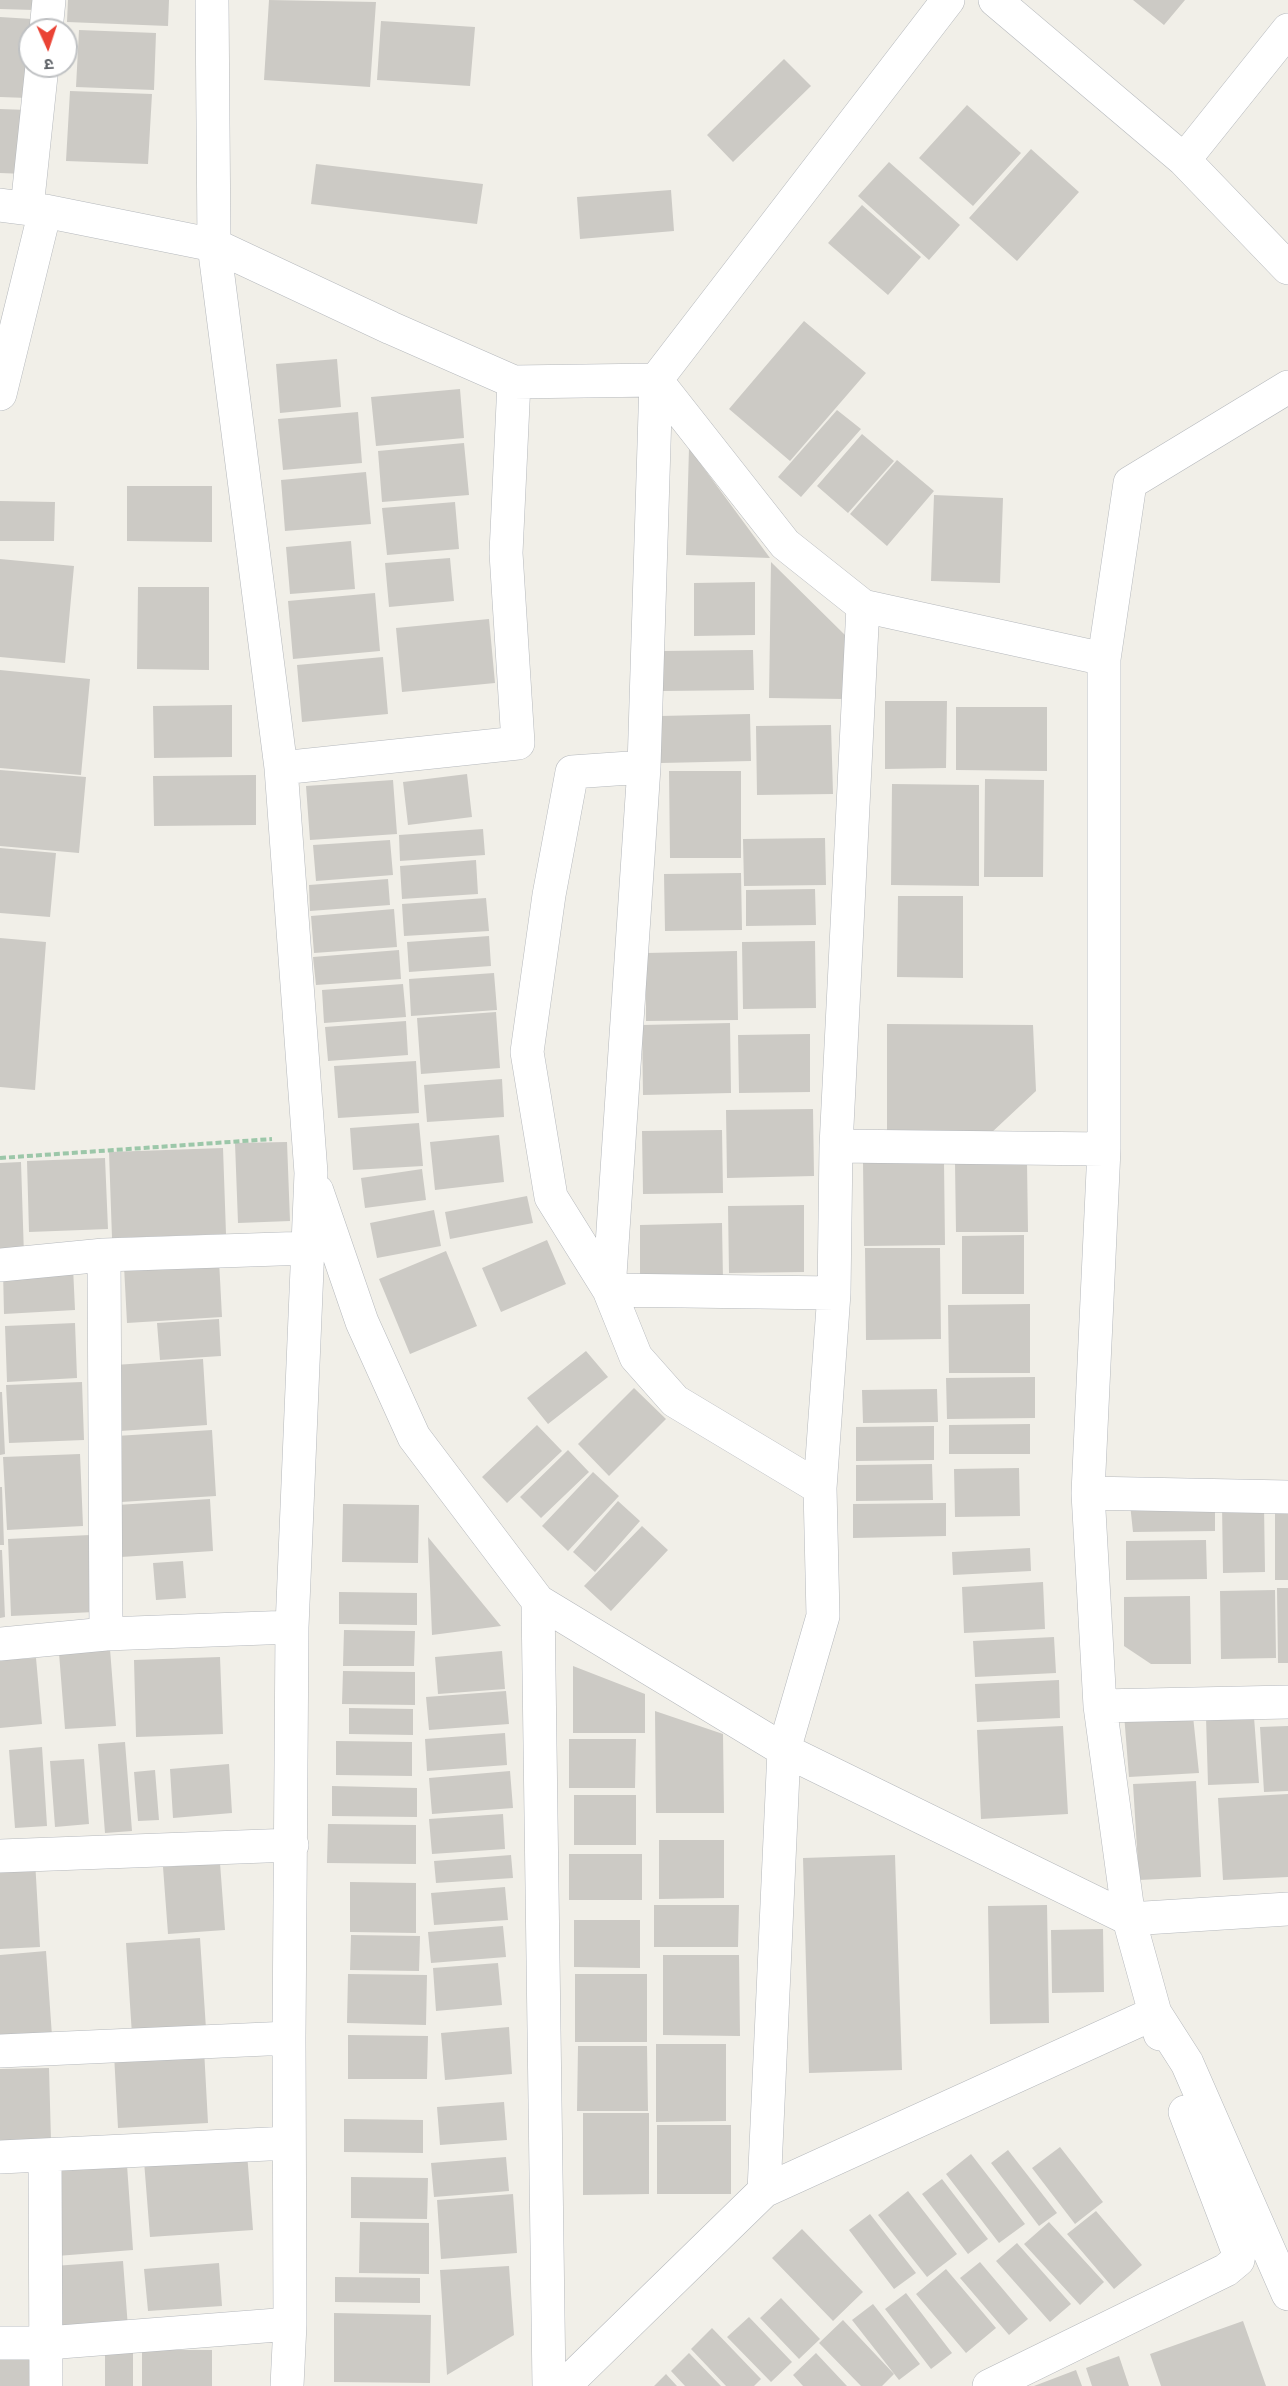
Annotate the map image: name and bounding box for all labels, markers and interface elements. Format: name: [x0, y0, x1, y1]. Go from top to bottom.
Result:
north arrow: [18, 18, 78, 78]
text: उ: [44, 56, 54, 73]

